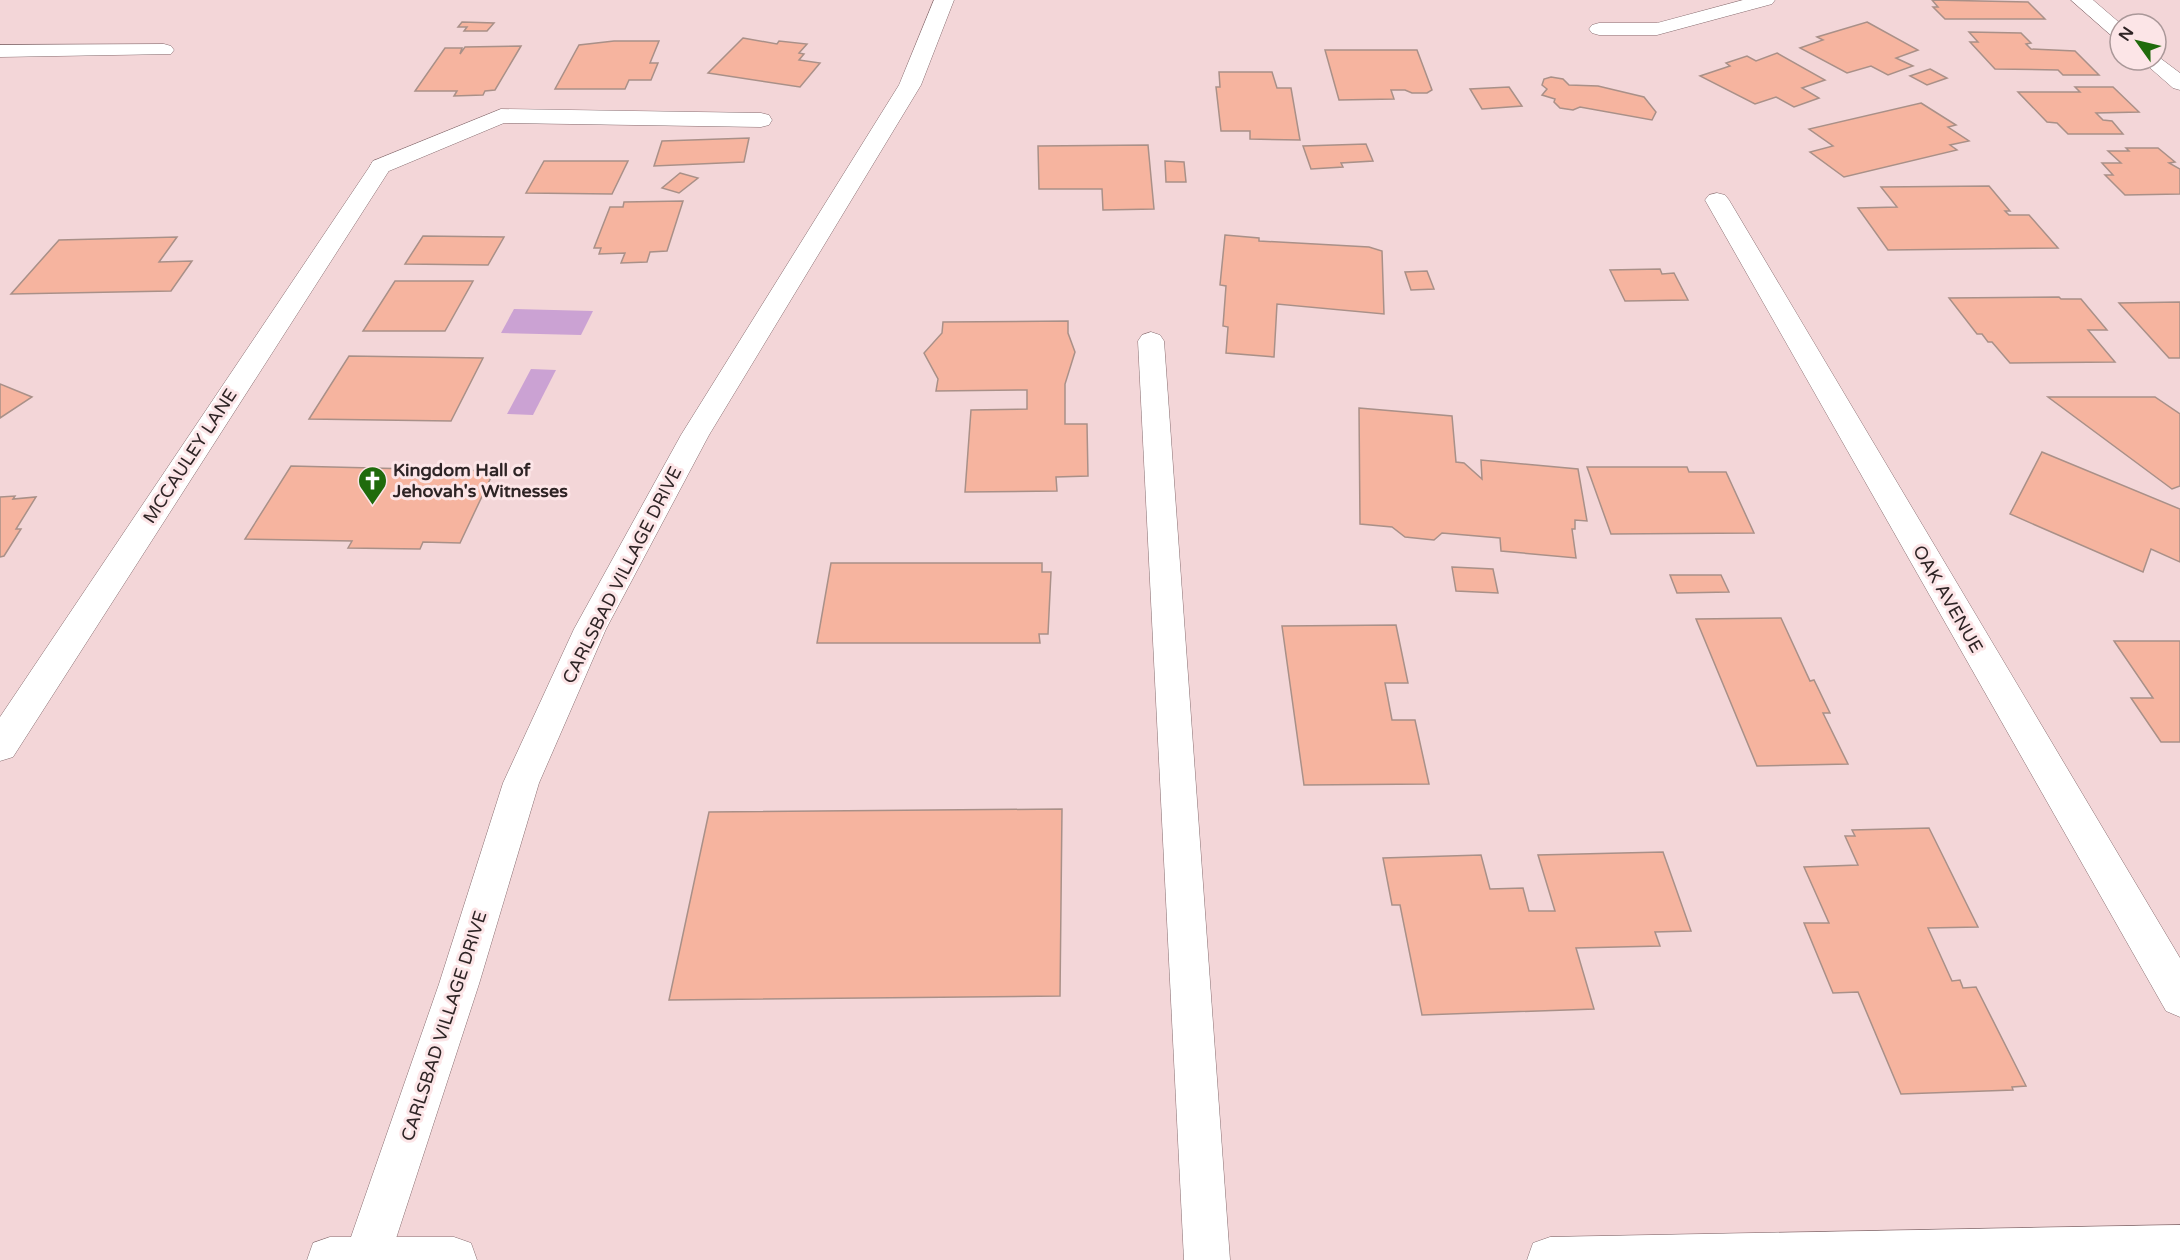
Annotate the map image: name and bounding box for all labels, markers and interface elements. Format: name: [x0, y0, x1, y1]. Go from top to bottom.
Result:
north arrow: [2108, 12, 2168, 72]
text: N: [2115, 23, 2138, 45]
street label: MCCAULEY LANE: [138, 385, 242, 527]
place label: Kingdom Hall of Jehovah's Witnesses: [392, 459, 568, 502]
street label: CARLSBAD VILLAGE DRIVE: [558, 463, 686, 687]
church icon: Kingdom Hall of Jehovah's Witnesses: [356, 464, 388, 506]
street label: OAK AVENUE: [1908, 541, 1988, 657]
street label: CARLSBAD VILLAGE DRIVE: [396, 908, 492, 1144]

